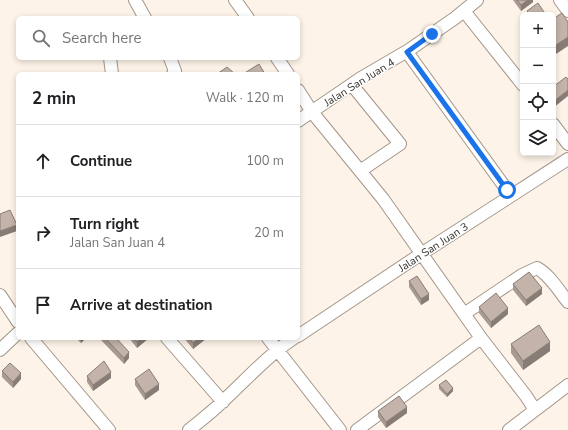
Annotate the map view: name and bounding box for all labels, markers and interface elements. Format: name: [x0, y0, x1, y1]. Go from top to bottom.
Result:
map controls: [520, 12, 556, 156]
button: +: [520, 12, 556, 48]
search box: [16, 16, 300, 60]
route end: [423, 25, 441, 43]
icon: search: [30, 27, 52, 49]
text: Search here: [62, 28, 142, 48]
button: −: [520, 48, 556, 84]
street label: Jalan San Juan 4: [320, 55, 398, 111]
button: locate: [520, 84, 556, 120]
text: 2 min: [32, 87, 76, 110]
text: Walk · 120 m: [206, 89, 284, 107]
button: layers: [520, 120, 556, 156]
icon: ahead: [32, 150, 54, 172]
text: Continue: [70, 151, 132, 171]
text: 100 m: [246, 152, 284, 170]
route start: [498, 181, 516, 199]
text: Turn right: [70, 214, 139, 234]
street label: Jalan San Juan 3: [395, 219, 471, 276]
icon: right: [32, 222, 54, 244]
text: 20 m: [254, 224, 284, 242]
text: Jalan San Juan 4: [70, 234, 165, 252]
icon: arrive: [32, 294, 54, 316]
text: Arrive at destination: [70, 295, 213, 315]

